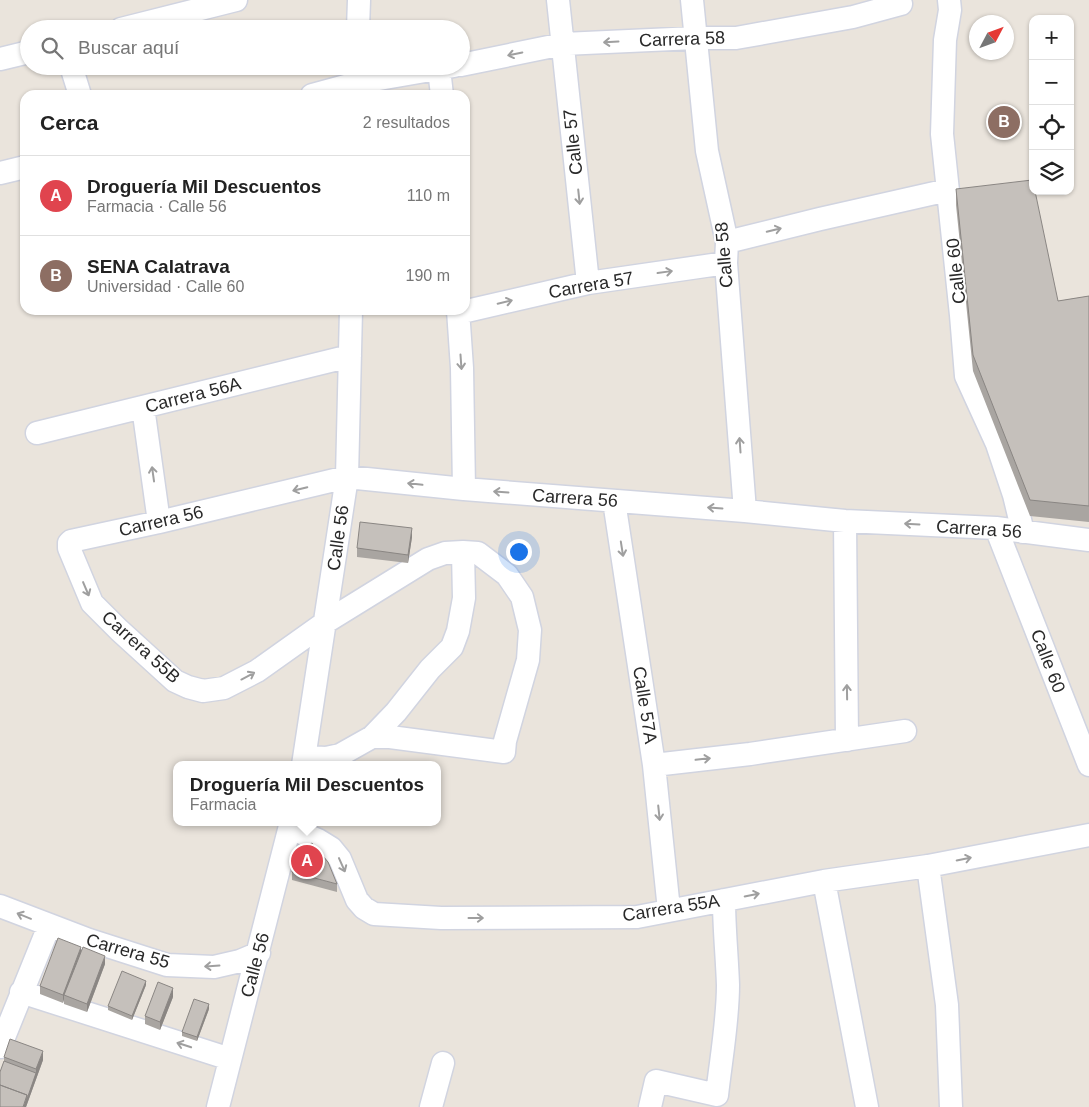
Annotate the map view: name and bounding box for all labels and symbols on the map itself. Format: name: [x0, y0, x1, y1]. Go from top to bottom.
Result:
north arrow: [969, 15, 1014, 60]
street label: Carrera 58: [639, 28, 725, 50]
one-way arrow: [604, 37, 620, 46]
one-way arrow: [508, 49, 524, 59]
pin: B: [988, 103, 1020, 141]
street label: Calle 57: [560, 108, 586, 176]
one-way arrow: [574, 189, 584, 205]
street label: Calle 58: [711, 221, 737, 289]
one-way arrow: [766, 225, 782, 234]
street label: Calle 60: [943, 237, 969, 305]
one-way arrow: [657, 267, 673, 277]
street label: Carrera 57: [547, 268, 635, 302]
one-way arrow: [497, 297, 513, 306]
one-way arrow: [457, 353, 466, 369]
street label: Carrera 56A: [143, 373, 243, 417]
one-way arrow: [735, 437, 744, 453]
one-way arrow: [147, 466, 157, 482]
one-way arrow: [408, 479, 424, 489]
one-way arrow: [292, 485, 308, 494]
street label: Carrera 56: [531, 485, 619, 511]
one-way arrow: [493, 487, 509, 497]
street label: Carrera 56: [117, 502, 205, 540]
street label: Calle 56: [324, 504, 352, 572]
one-way arrow: [708, 504, 724, 513]
street label: Carrera 56: [935, 516, 1023, 542]
one-way arrow: [904, 520, 920, 529]
your location: [506, 539, 532, 565]
one-way arrow: [617, 540, 627, 556]
one-way arrow: [82, 581, 92, 596]
street label: Carrera 55B: [98, 607, 184, 687]
street label: Calle 60: [1027, 627, 1069, 695]
street label: Calle 57A: [629, 665, 661, 745]
one-way arrow: [240, 671, 255, 680]
one-way arrow: [842, 684, 851, 700]
one-way arrow: [694, 754, 710, 764]
one-way arrow: [654, 805, 664, 821]
pin: A: [291, 842, 323, 880]
one-way arrow: [955, 854, 971, 864]
one-way arrow: [338, 857, 348, 872]
street label: Carrera 55A: [621, 890, 721, 926]
one-way arrow: [744, 890, 760, 899]
one-way arrow: [17, 910, 32, 920]
one-way arrow: [468, 913, 484, 923]
street label: Carrera 55: [84, 930, 172, 972]
street label: Calle 56: [237, 931, 273, 999]
one-way arrow: [204, 961, 220, 970]
one-way arrow: [176, 1039, 192, 1049]

